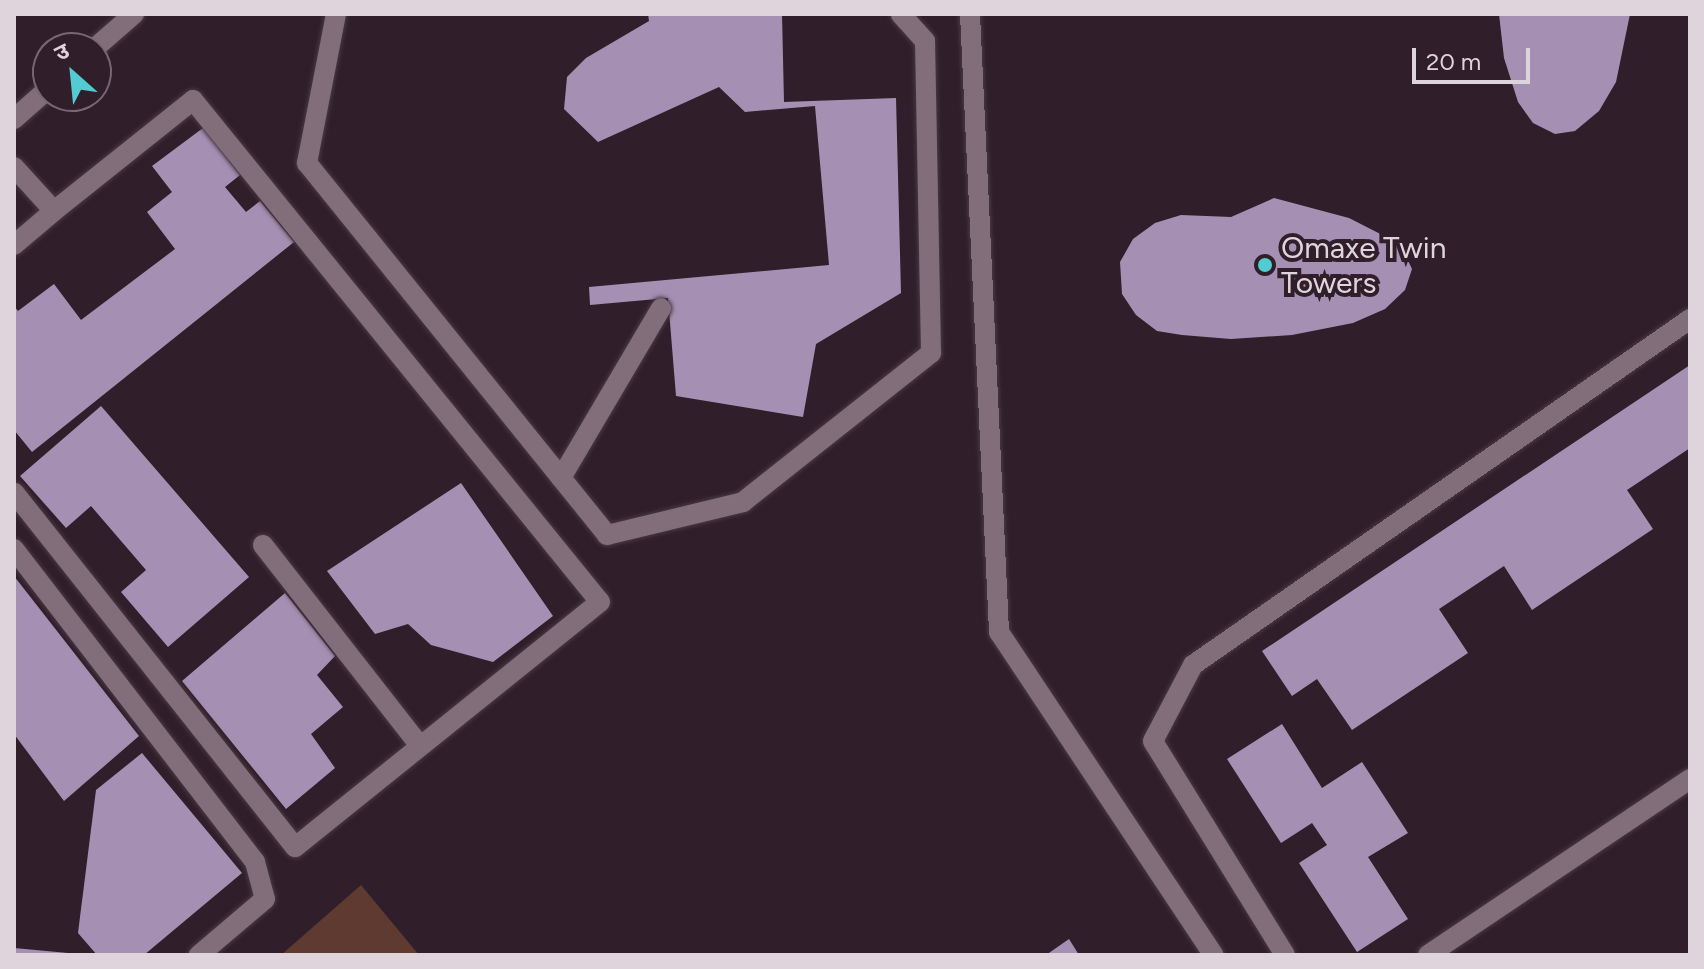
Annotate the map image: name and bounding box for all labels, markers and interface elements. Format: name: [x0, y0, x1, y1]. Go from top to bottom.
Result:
north arrow: [32, 32, 112, 112]
scale bar: [1416, 32, 1534, 82]
text: उ: [50, 37, 74, 67]
text: 20 m: [1426, 47, 1481, 76]
place label: Omaxe Twin Towers: [1281, 230, 1446, 300]
marker: Omaxe Twin Towers: [1256, 256, 1274, 274]

